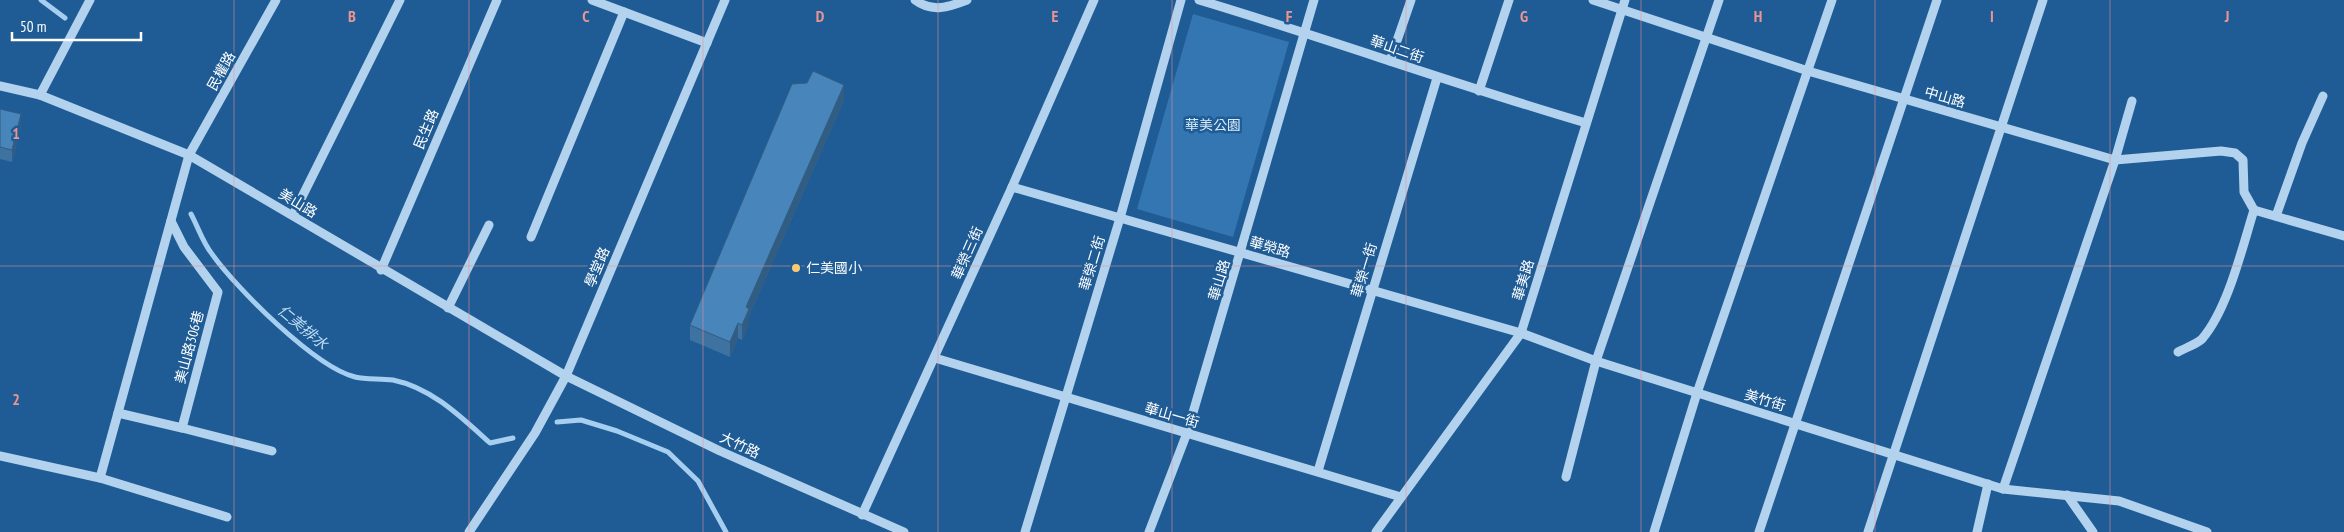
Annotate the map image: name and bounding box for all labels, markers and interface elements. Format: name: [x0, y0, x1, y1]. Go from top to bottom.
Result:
text: B: [348, 6, 356, 26]
text: C: [582, 6, 590, 26]
text: D: [816, 6, 825, 26]
text: E: [1052, 6, 1059, 26]
text: F: [1286, 6, 1293, 26]
text: G: [1520, 6, 1528, 26]
text: H: [1754, 6, 1762, 26]
text: I: [1990, 6, 1994, 26]
text: J: [2224, 6, 2229, 26]
scale bar: [12, 10, 141, 42]
text: 50 m: [20, 17, 46, 36]
street label: 華山二街: [1368, 31, 1426, 67]
street label: 民權路: [203, 48, 239, 94]
street label: 中山路: [1922, 83, 1968, 111]
street label: 民生路: [410, 106, 442, 152]
park label: 華美公園: [1185, 116, 1241, 134]
text: 1: [12, 123, 20, 143]
street label: 美山路: [275, 184, 321, 222]
street label: 華榮三街: [947, 224, 987, 282]
street label: 華榮路: [1247, 233, 1293, 261]
street label: 華榮二街: [1075, 234, 1109, 292]
street label: 華榮一街: [1347, 241, 1381, 299]
street label: 學堂路: [581, 244, 613, 290]
street label: 華山路: [1204, 257, 1234, 303]
street label: 華美路: [1508, 257, 1538, 303]
place label: 仁美國小: [806, 259, 862, 277]
marker: 仁美國小: [790, 262, 802, 274]
water label: 仁美排水: [274, 300, 333, 354]
street label: 美山路306巷: [171, 308, 207, 386]
street label: 美竹街: [1742, 385, 1788, 415]
text: 2: [12, 389, 20, 409]
street label: 華山一街: [1143, 399, 1201, 431]
street label: 大竹路: [717, 428, 763, 462]

